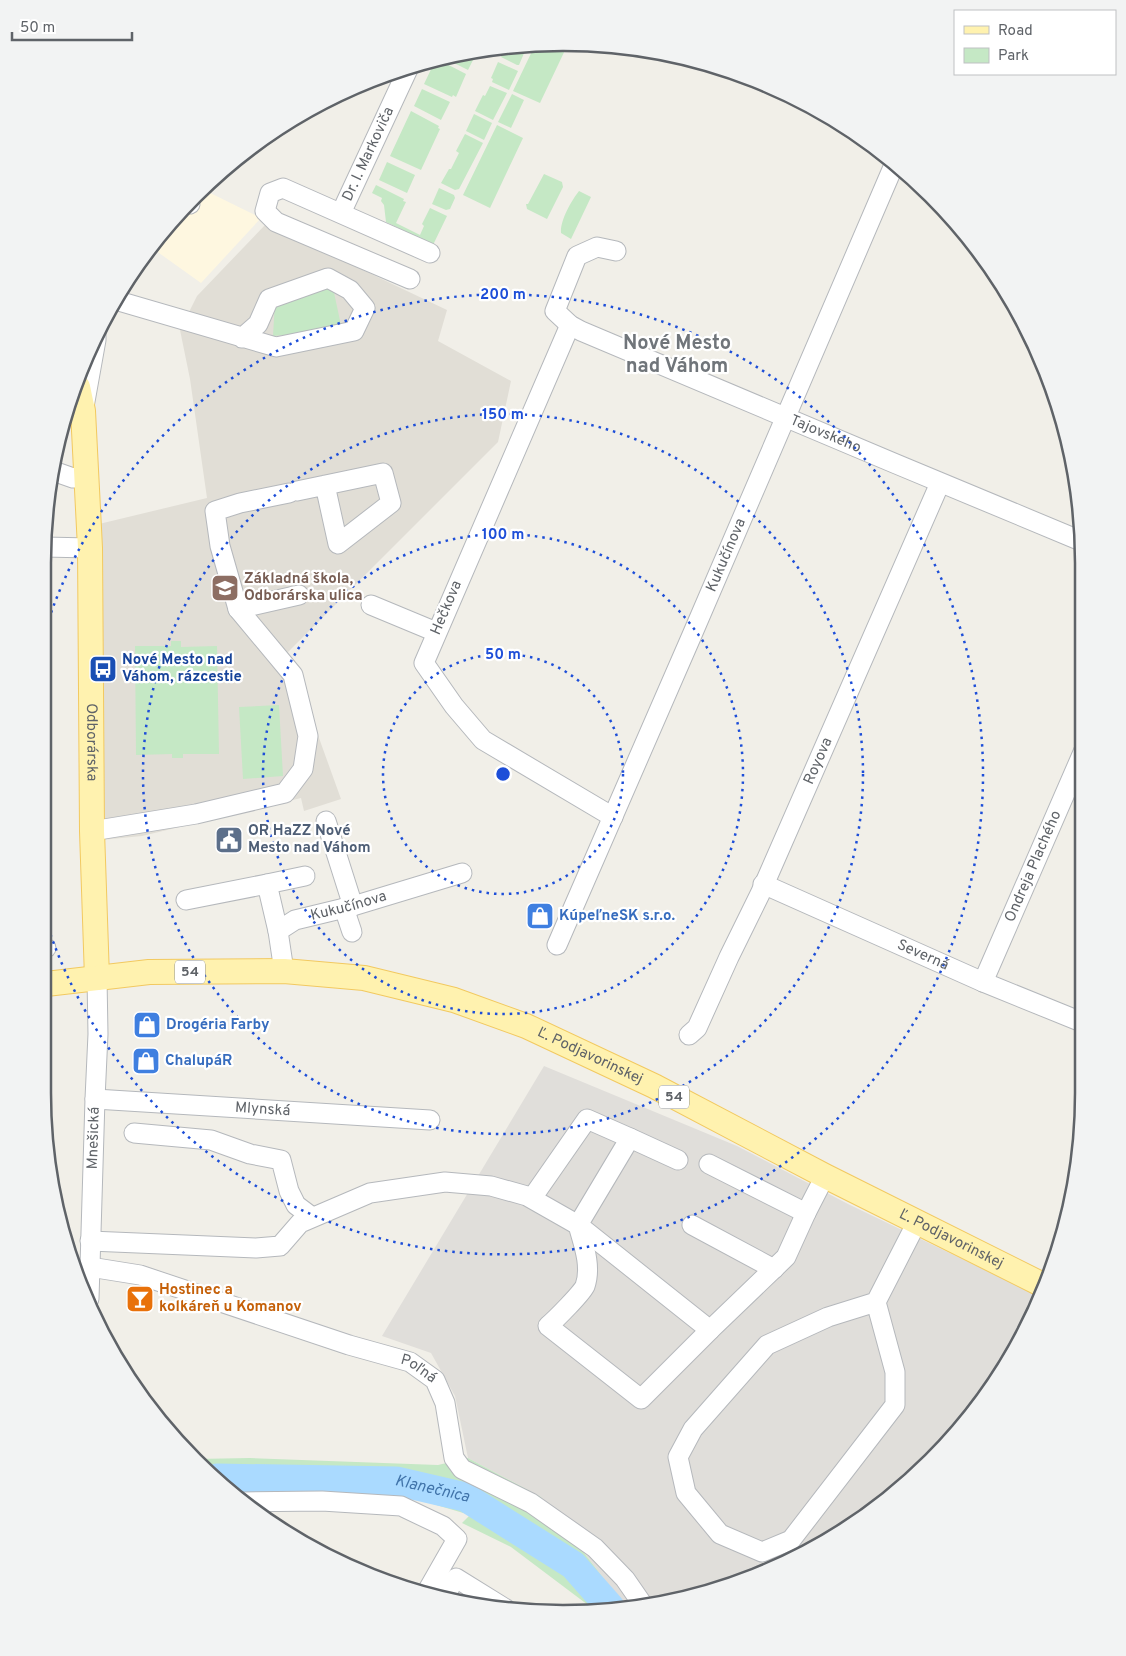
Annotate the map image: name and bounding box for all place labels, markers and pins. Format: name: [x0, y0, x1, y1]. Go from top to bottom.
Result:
place label: Základná škola, Odborárska ulica: [244, 570, 363, 606]
school or university icon: Základná škola, Odborárska ulica: [210, 573, 240, 603]
place label: Nové Mesto nad Váhom, rázcestie: [122, 651, 242, 687]
bus stop icon: Nové Mesto nad Váhom, rázcestie: [88, 654, 118, 684]
centre of rings: [494, 765, 512, 783]
place label: OR HaZZ Nové Mesto nad Váhom: [248, 822, 371, 858]
public building icon: OR HaZZ Nové Mesto nad Váhom: [214, 825, 244, 855]
shop icon: KúpeľneSK s.r.o.: [525, 901, 555, 931]
place label: KúpeľneSK s.r.o.: [559, 907, 675, 926]
shop icon: Drogéria Farby: [132, 1010, 162, 1040]
place label: Drogéria Farby: [166, 1016, 270, 1035]
shop icon: ChalupáR: [131, 1046, 161, 1076]
place label: ChalupáR: [165, 1052, 232, 1071]
place label: Hostinec a kolkáreň u Komanov: [159, 1281, 302, 1317]
bar icon: Hostinec a kolkáreň u Komanov: [125, 1284, 155, 1314]

